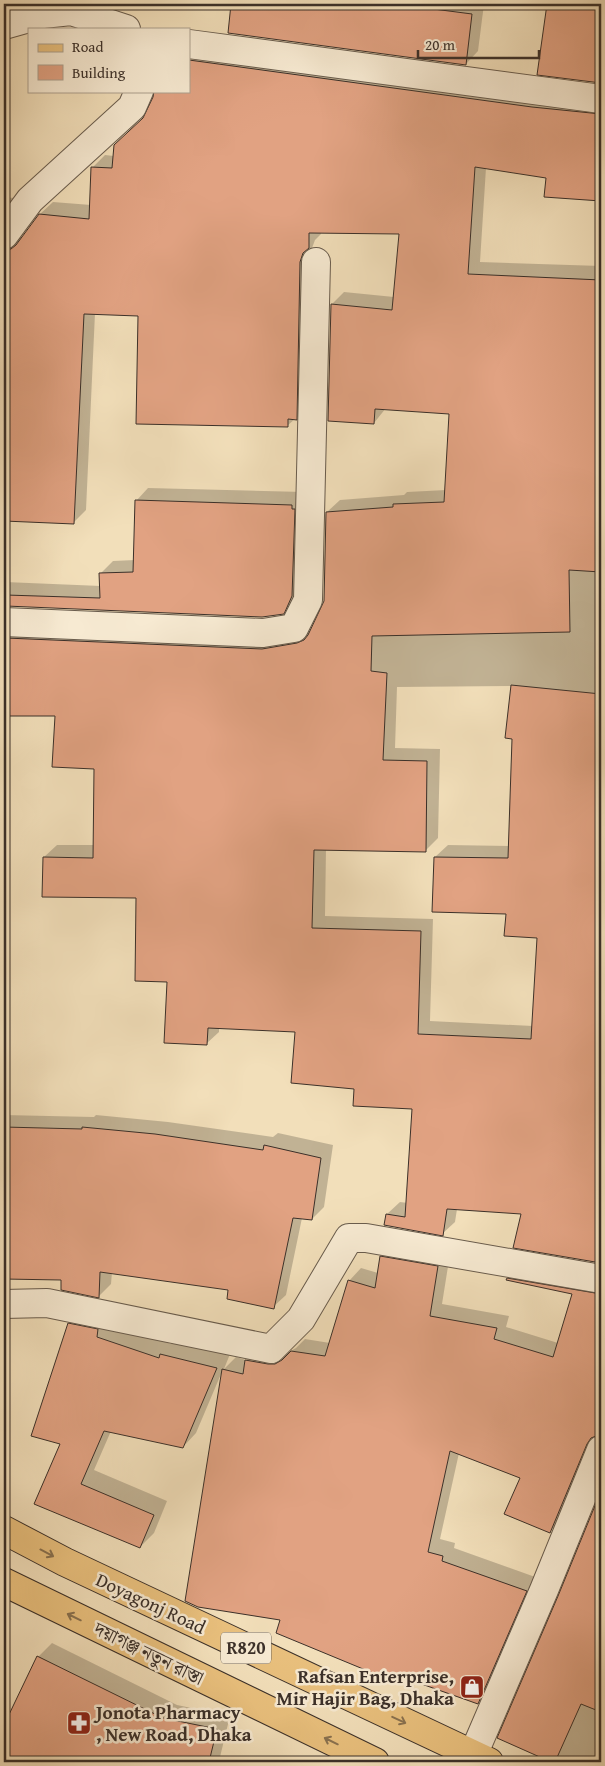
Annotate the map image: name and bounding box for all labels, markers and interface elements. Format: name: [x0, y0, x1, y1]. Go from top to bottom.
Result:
legend: [28, 28, 190, 92]
scale bar: [418, 28, 539, 60]
text: 20 m: [425, 34, 456, 55]
text: Road: [72, 36, 103, 57]
text: Building: [72, 62, 126, 83]
one-way arrow: [39, 1549, 54, 1558]
street label: Doyagonj Road: [91, 1565, 211, 1641]
one-way arrow: [67, 1612, 82, 1621]
street label: দয়াগঞ্জ নতুন রাস্তা: [89, 1614, 209, 1692]
road number: R820: [221, 1632, 271, 1664]
place label: Rafsan Enterprise, Mir Hajir Bag, Dhaka: [277, 1662, 454, 1712]
shop icon: Rafsan Enterprise, Mir Hajir Bag, Dhaka: [459, 1674, 485, 1700]
place label: Jonota Pharmacy , New Road, Dhaka: [93, 1698, 252, 1748]
pharmacy icon: Jonota Pharmacy , New Road, Dhaka: [66, 1710, 92, 1736]
one-way arrow: [391, 1716, 406, 1725]
one-way arrow: [324, 1736, 339, 1745]

